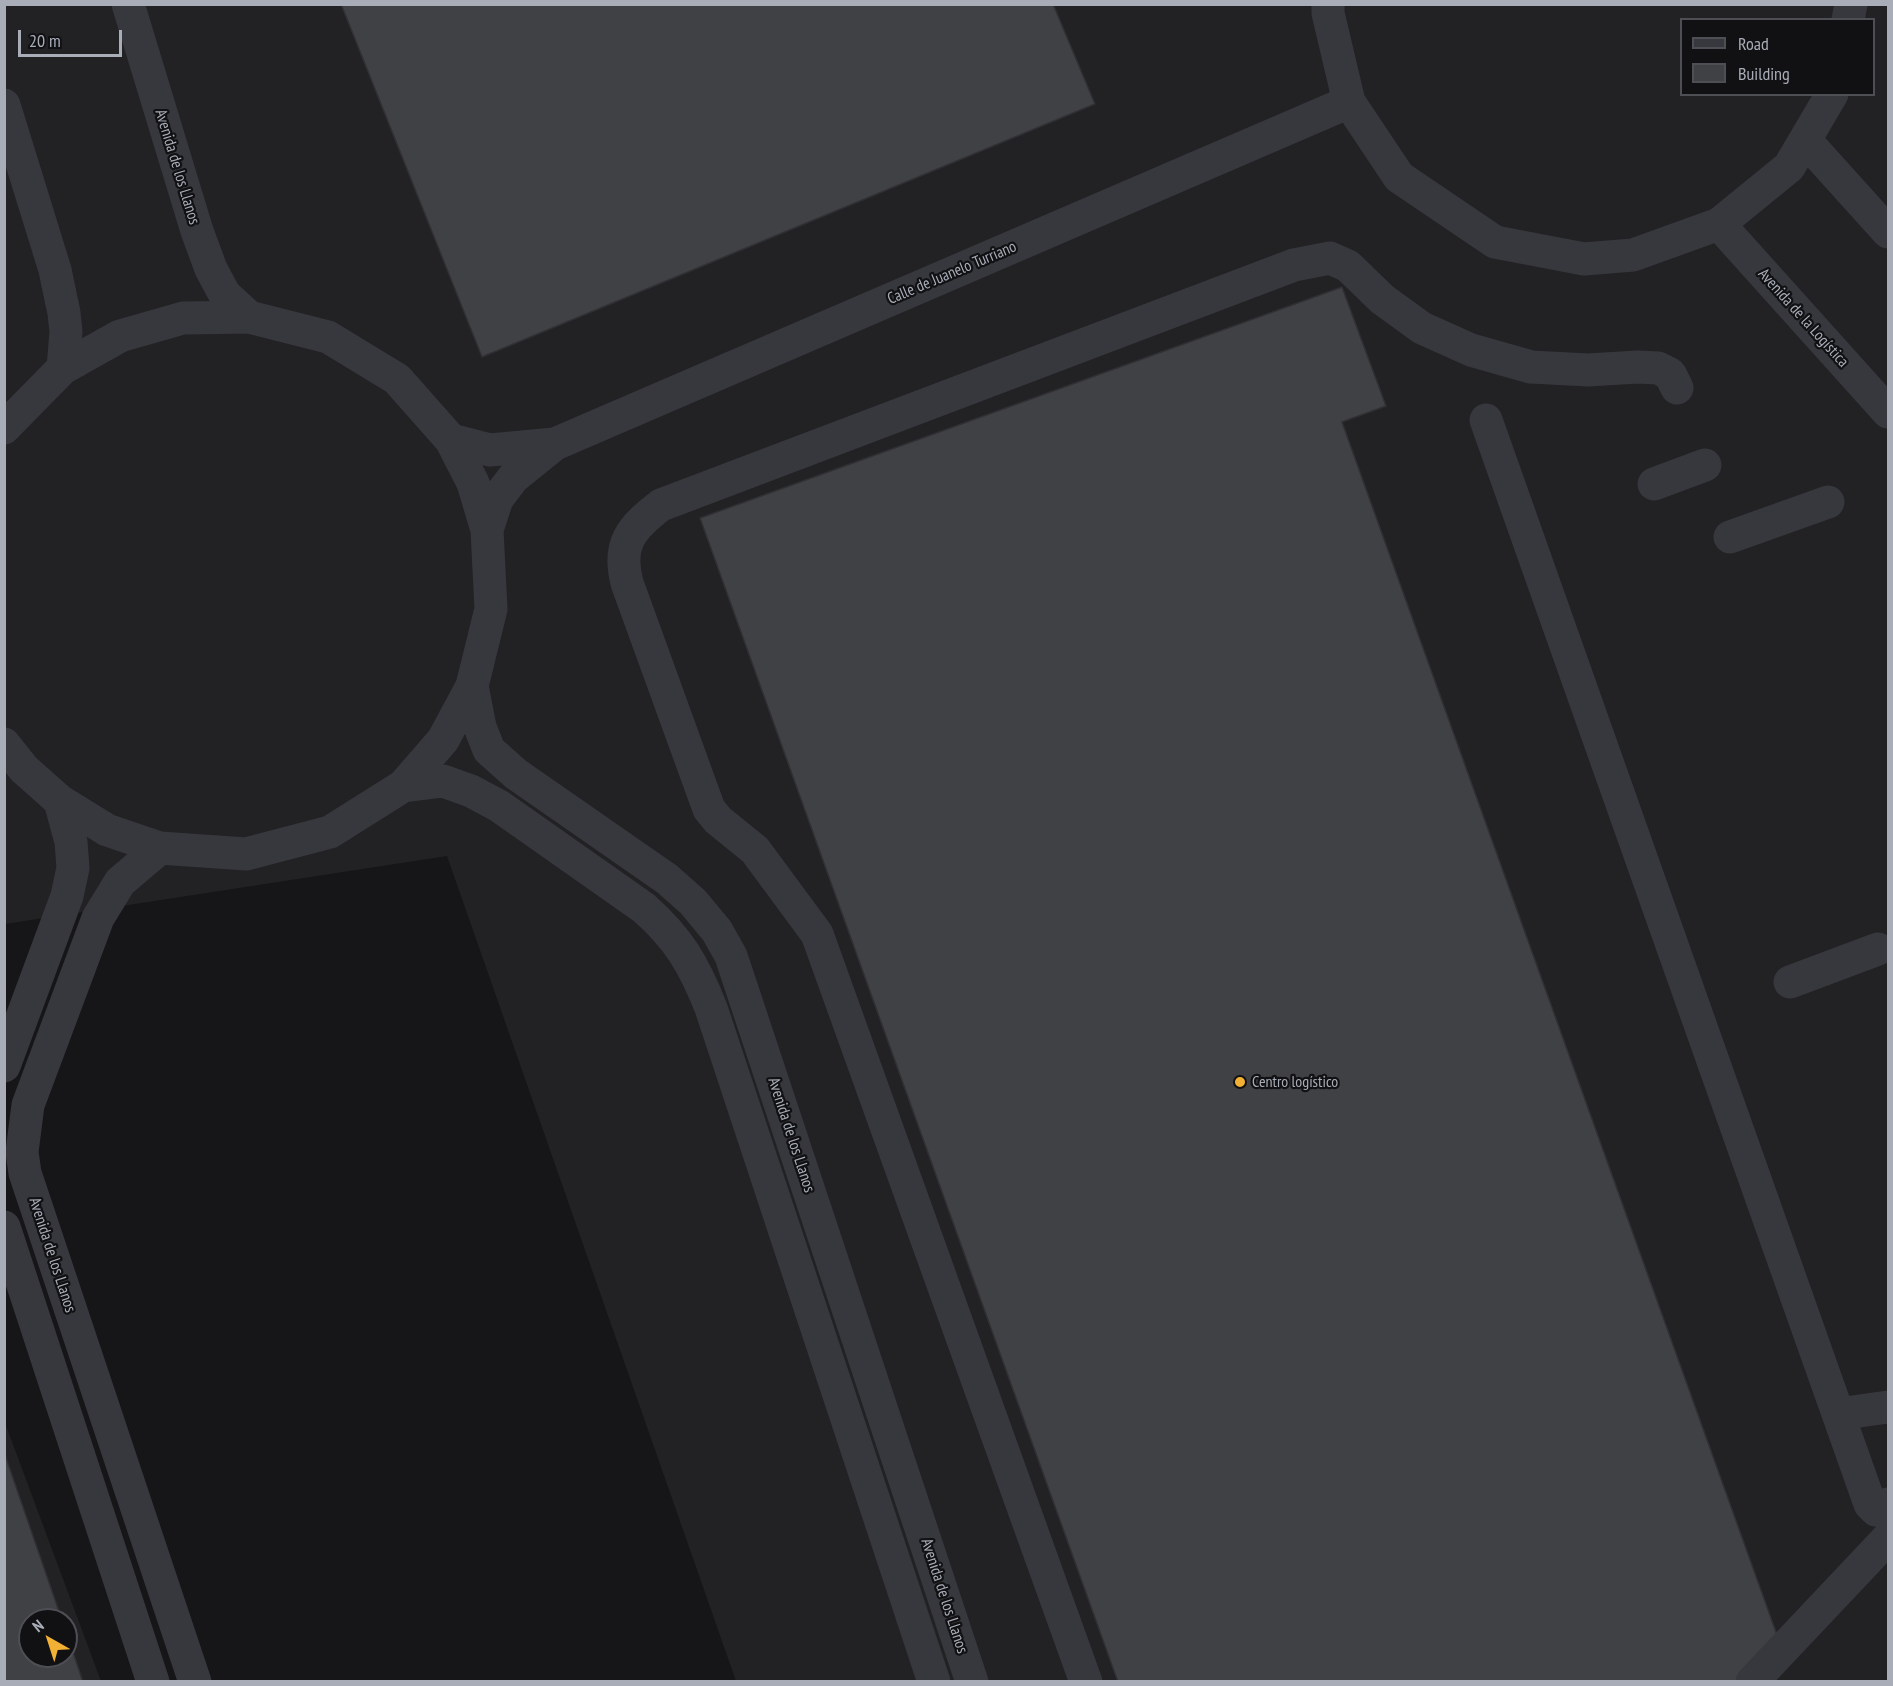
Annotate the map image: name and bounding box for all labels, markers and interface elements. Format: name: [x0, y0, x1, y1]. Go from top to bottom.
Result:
scale bar: [21, 18, 124, 56]
legend: [1680, 18, 1875, 96]
text: 20 m: [29, 29, 61, 52]
text: Road: [1738, 32, 1769, 55]
text: Building: [1738, 62, 1790, 85]
street label: Avenida de los Llanos: [150, 107, 204, 227]
street label: Calle de Juanelo Turriano: [885, 237, 1019, 309]
street label: Avenida de la Logística: [1754, 265, 1852, 371]
place label: Centro logístico: [1252, 1072, 1338, 1092]
street label: Avenida de los Llanos: [763, 1075, 819, 1195]
marker: Centro logístico: [1233, 1075, 1247, 1089]
street label: Avenida de los Llanos: [24, 1195, 80, 1315]
street label: Avenida de los Llanos: [916, 1536, 972, 1656]
north arrow: [18, 1608, 78, 1668]
text: N: [28, 1615, 48, 1636]

